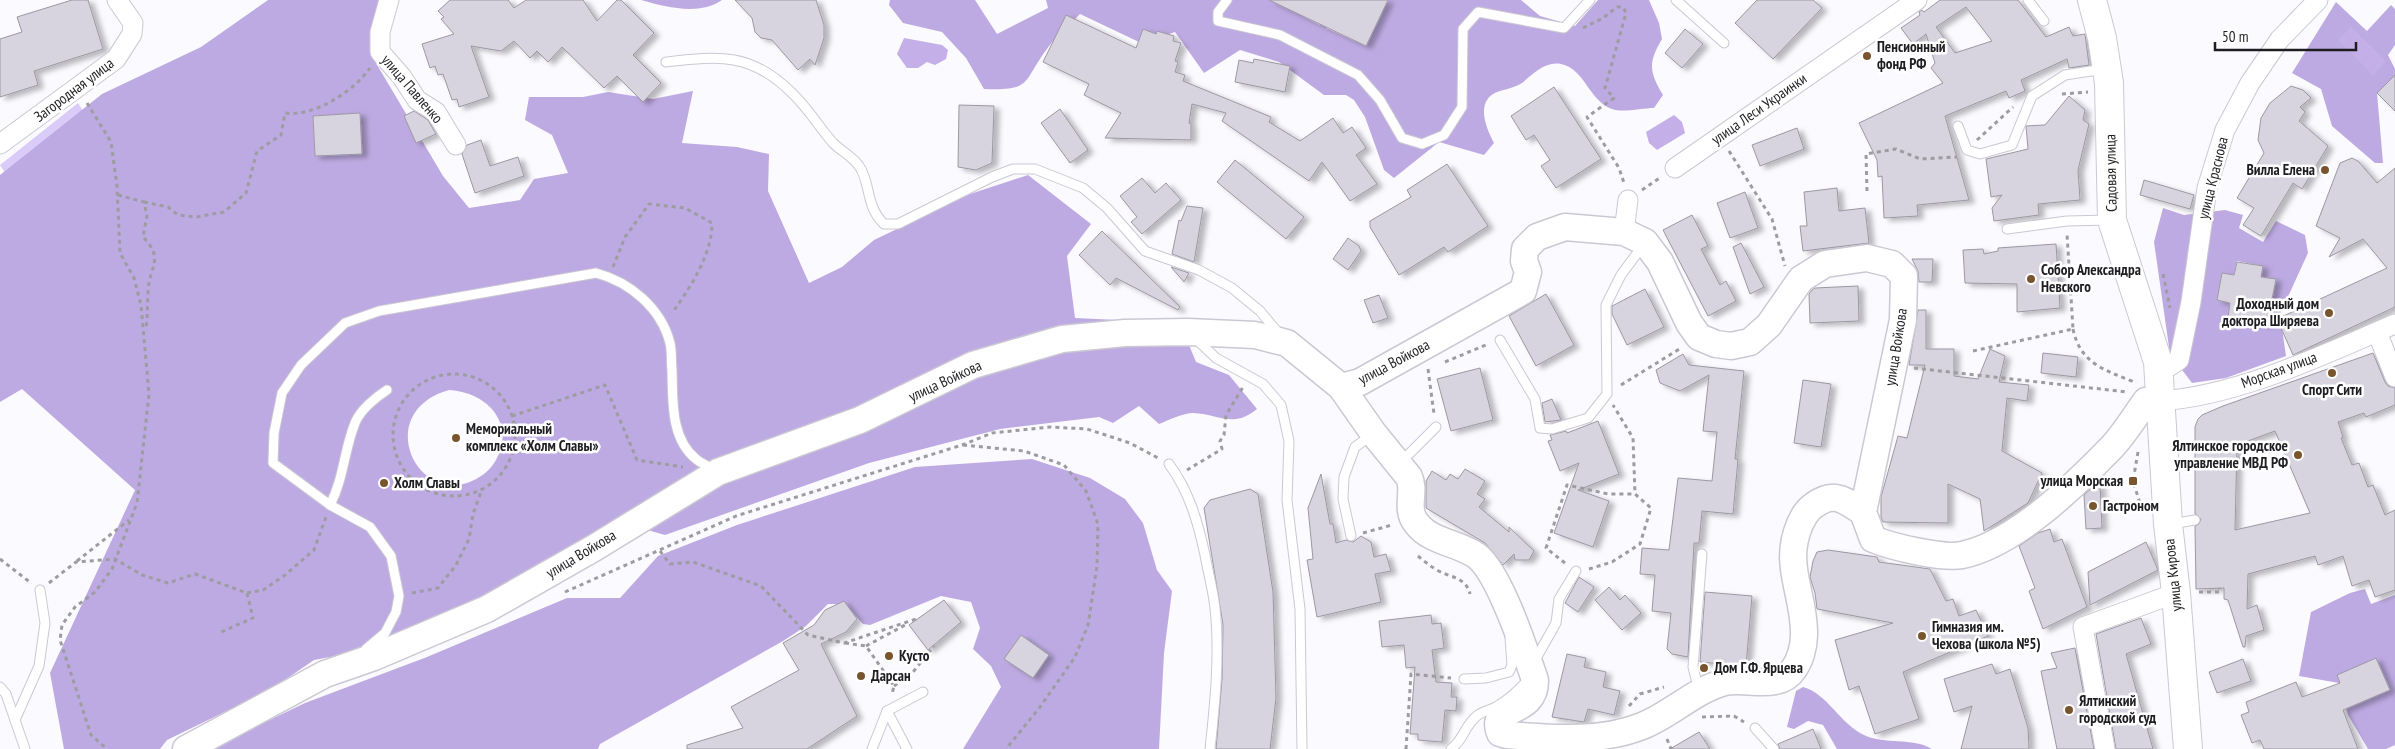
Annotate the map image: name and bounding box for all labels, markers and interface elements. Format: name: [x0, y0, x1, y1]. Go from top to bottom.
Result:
scale bar: [2215, 20, 2356, 52]
text: 50 m: [2222, 27, 2248, 46]
place label: Пенсионный фонд РФ: [1877, 37, 1946, 73]
street label: улица Павленко: [377, 50, 447, 127]
marker: Пенсионный фонд РФ: [1861, 50, 1873, 62]
street label: Загородная улица: [30, 53, 117, 126]
street label: улица Леси Украинки: [1707, 69, 1810, 149]
street label: Садовая улица: [2100, 134, 2121, 212]
street label: улица Краснова: [2193, 135, 2232, 221]
place label: Вилла Елена: [2246, 160, 2315, 179]
marker: Вилла Елена: [2319, 164, 2331, 176]
place label: Собор Александра Невского: [2041, 260, 2141, 296]
marker: Собор Александра Невского: [2025, 273, 2037, 285]
place label: Доходный дом доктора Ширяева: [2221, 294, 2319, 330]
street label: улица Войкова: [1880, 307, 1911, 387]
marker: Доходный дом доктора Ширяева: [2323, 307, 2335, 319]
street label: улица Войкова: [1355, 335, 1433, 388]
street label: Морская улица: [2238, 347, 2319, 392]
street label: улица Войкова: [905, 355, 984, 406]
marker: Спорт Сити: [2326, 367, 2338, 379]
place label: Спорт Сити: [2302, 380, 2362, 399]
place label: Мемориальный комплекс «Холм Славы»: [466, 419, 599, 455]
marker: Мемориальный комплекс «Холм Славы»: [450, 432, 462, 444]
place label: Ялтинское городское управление МВД РФ: [2172, 436, 2288, 472]
marker: Ялтинское городское управление МВД РФ: [2292, 449, 2304, 461]
place label: улица Морская: [2040, 471, 2123, 490]
place label: Холм Славы: [394, 473, 460, 492]
marker: улица Морская: [2127, 475, 2139, 487]
marker: Холм Славы: [378, 477, 390, 489]
place label: Гастроном: [2103, 496, 2159, 515]
marker: Гастроном: [2087, 500, 2099, 512]
street label: улица Войкова: [542, 525, 619, 582]
street label: улица Кирова: [2159, 538, 2186, 612]
place label: Гимназия им. Чехова (школа №5): [1932, 617, 2041, 653]
marker: Гимназия им. Чехова (школа №5): [1916, 630, 1928, 642]
place label: Кусто: [899, 646, 930, 665]
marker: Кусто: [883, 650, 895, 662]
place label: Дом Г.Ф. Ярцева: [1714, 658, 1803, 677]
marker: Дом Г.Ф. Ярцева: [1698, 662, 1710, 674]
place label: Дарсан: [871, 666, 911, 685]
marker: Дарсан: [855, 670, 867, 682]
place label: Ялтинский городской суд: [2079, 691, 2156, 727]
marker: Ялтинский городской суд: [2063, 704, 2075, 716]

